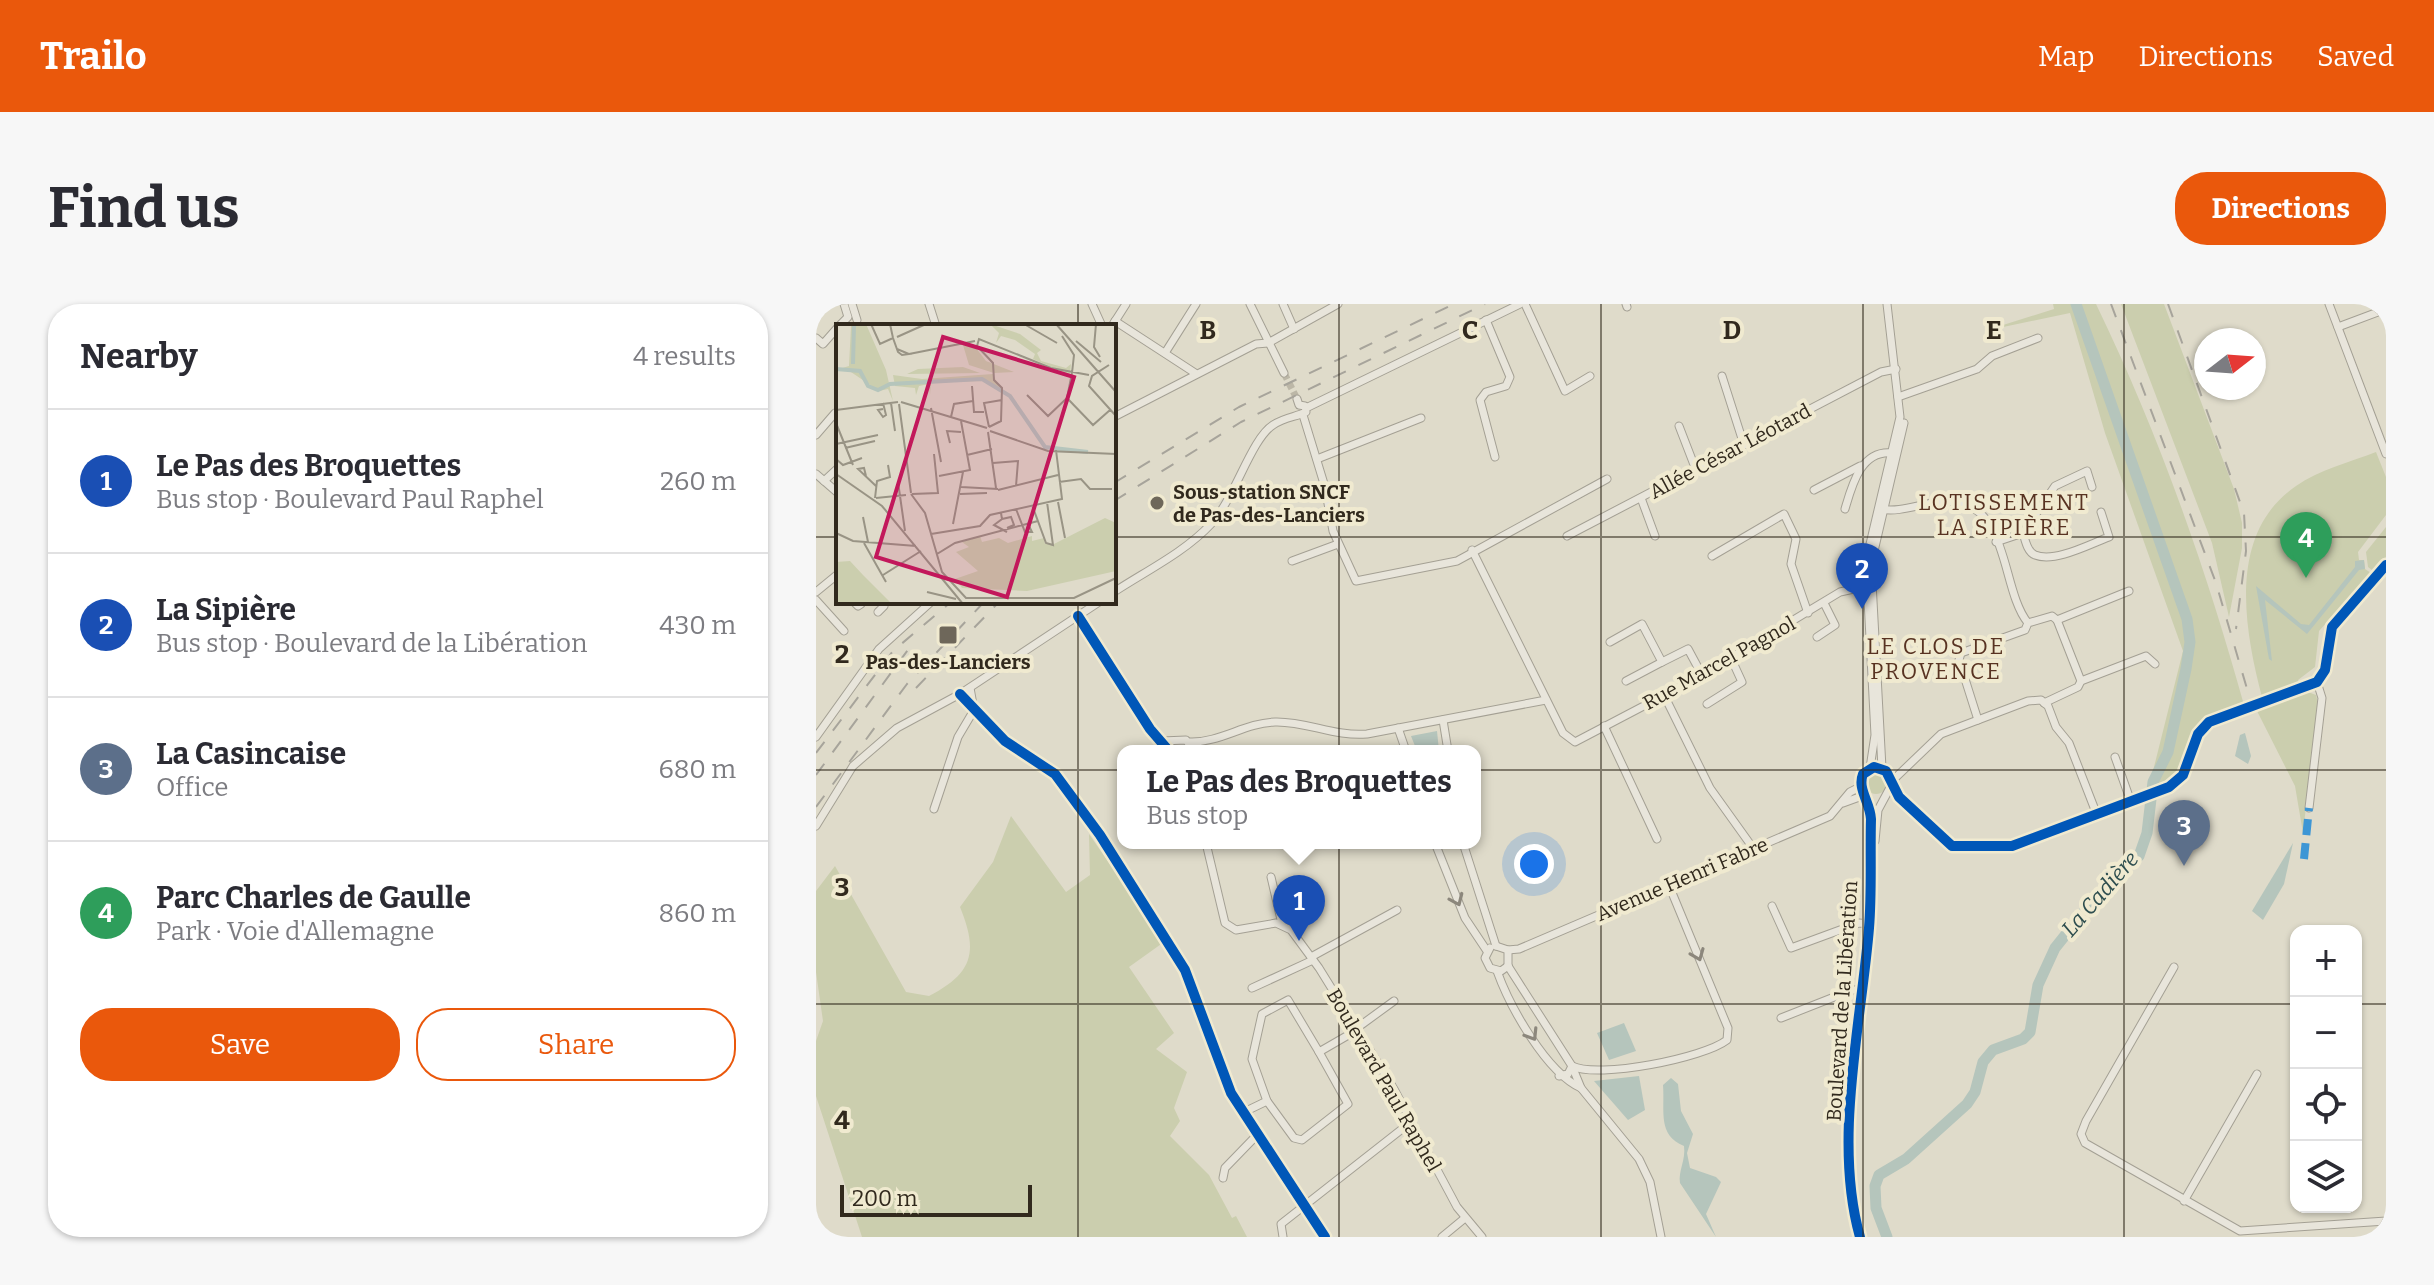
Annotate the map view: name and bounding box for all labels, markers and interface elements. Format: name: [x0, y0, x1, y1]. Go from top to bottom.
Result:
text: Trailo: [40, 33, 147, 79]
text: Map: [2038, 40, 2094, 73]
text: Directions: [2138, 40, 2273, 73]
text: Saved: [2317, 40, 2394, 73]
button: Directions: [2175, 172, 2386, 245]
text: Find us: [48, 175, 240, 242]
text: B: [1200, 315, 1216, 346]
text: C: [1462, 315, 1478, 346]
text: D: [1723, 315, 1741, 346]
text: E: [1986, 315, 2002, 346]
inset map: [836, 324, 1116, 604]
north arrow: [2194, 328, 2266, 400]
text: Nearby: [80, 336, 198, 377]
text: 4 results: [633, 341, 736, 372]
street label: Allée César Léotard: [1645, 398, 1815, 504]
text: Le Pas des Broquettes: [156, 448, 461, 484]
text: 1: [100, 466, 112, 497]
text: 260 m: [660, 466, 736, 497]
place label: Sous-station SNCF de Pas-des-Lanciers: [1173, 480, 1365, 527]
text: Bus stop · Boulevard Paul Raphel: [156, 484, 544, 515]
district label: LOTISSEMENT LA SIPIÈRE: [1918, 489, 2090, 541]
marker: Sous-station SNCF de Pas-des-Lanciers: [1148, 494, 1166, 512]
pin: 4: [2280, 512, 2332, 578]
pin: 2: [1836, 543, 1888, 609]
text: La Sipière: [156, 592, 296, 628]
text: 2: [99, 610, 113, 641]
text: 430 m: [659, 610, 736, 641]
street label: Rue Marcel Pagnol: [1639, 611, 1800, 715]
marker: Pas-des-Lanciers: [937, 624, 959, 646]
text: Bus stop · Boulevard de la Libération: [156, 628, 587, 659]
district label: LE CLOS DE PROVENCE: [1867, 633, 2006, 685]
text: 2: [835, 639, 849, 670]
place label: Pas-des-Lanciers: [865, 650, 1031, 674]
text: La Casincaise: [156, 736, 346, 772]
popup: [1117, 745, 1481, 849]
text: 3: [99, 754, 113, 785]
text: 680 m: [658, 754, 736, 785]
text: Le Pas des Broquettes: [1146, 764, 1452, 800]
text: Office: [156, 772, 228, 803]
text: Bus stop: [1146, 800, 1248, 831]
pin: 3: [2158, 800, 2210, 866]
street label: Avenue Henri Fabre: [1592, 832, 1772, 926]
your location: [1514, 844, 1554, 884]
water label: La Cadière: [2056, 846, 2144, 942]
text: 3: [835, 872, 849, 903]
pin: 1: [1273, 875, 1325, 941]
text: Parc Charles de Gaulle: [156, 880, 471, 916]
street label: Boulevard de la Libération: [1822, 880, 1862, 1122]
one-way arrow: [1447, 891, 1463, 906]
text: 4: [98, 898, 114, 929]
text: 860 m: [658, 898, 736, 929]
text: Park · Voie d'Allemagne: [156, 916, 435, 947]
map controls: [2290, 925, 2362, 1213]
button: +: [2290, 925, 2362, 997]
one-way arrow: [1688, 947, 1705, 961]
street label: Boulevard Paul Raphel: [1322, 984, 1446, 1176]
button: −: [2290, 997, 2362, 1069]
button: Save: [80, 1008, 400, 1081]
button: Share: [416, 1008, 736, 1081]
one-way arrow: [1523, 1026, 1538, 1041]
button: locate: [2290, 1069, 2362, 1141]
text: 4: [834, 1105, 850, 1136]
button: layers: [2290, 1141, 2362, 1213]
scale bar: [840, 1181, 1032, 1217]
text: 200 m: [852, 1185, 918, 1212]

